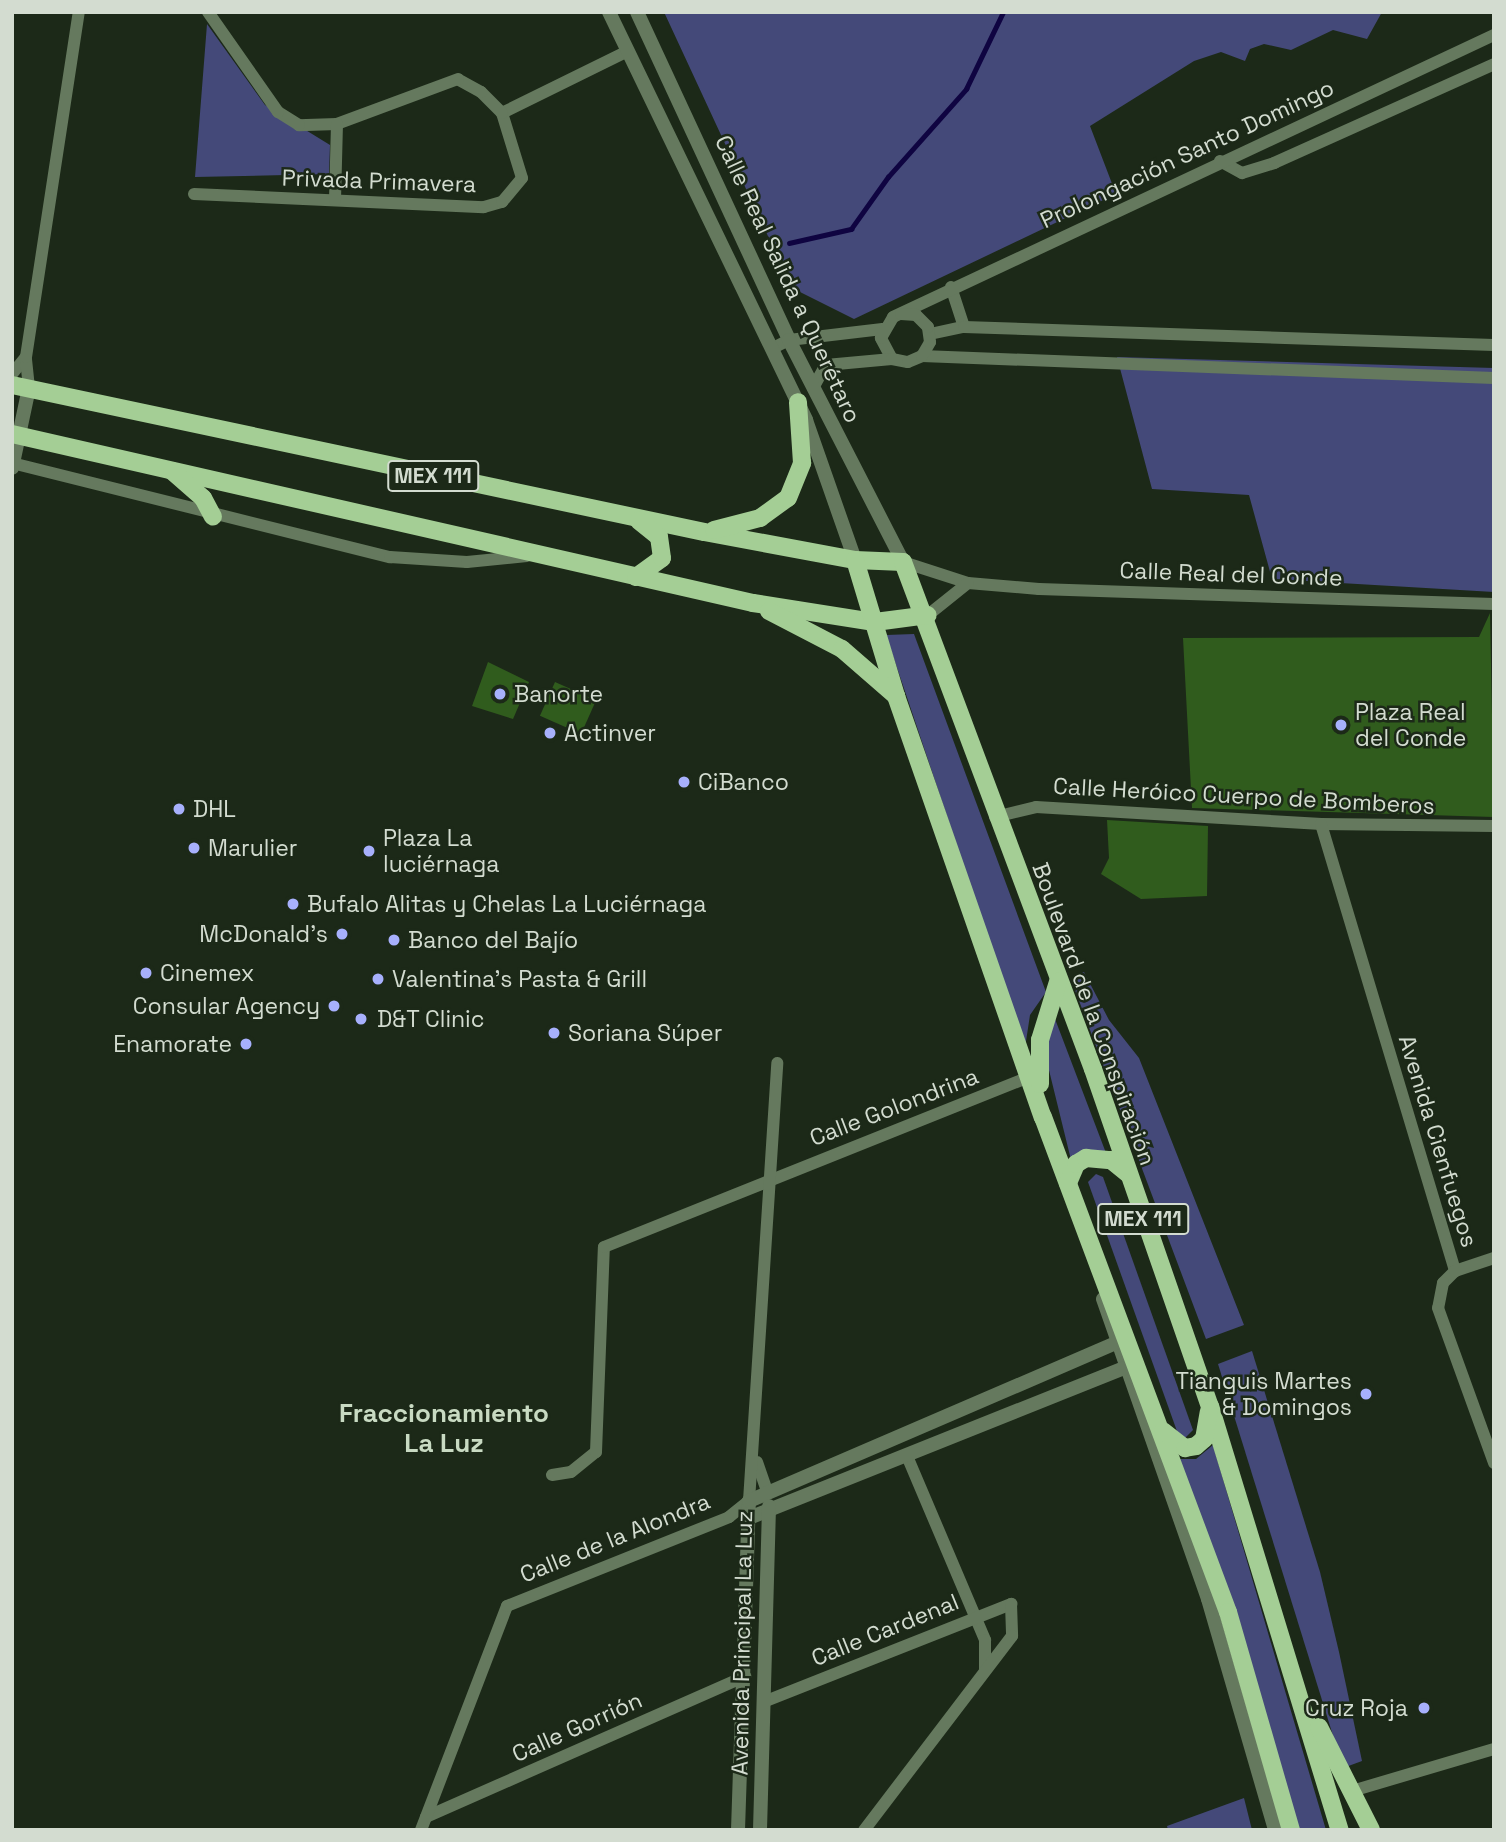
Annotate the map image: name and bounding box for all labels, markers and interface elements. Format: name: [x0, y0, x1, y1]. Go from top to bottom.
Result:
street label: Prolongación Santo Domingo: [1036, 74, 1338, 234]
street label: Calle Real Salida a Querétaro: [709, 131, 867, 427]
street label: Privada Primavera: [281, 164, 477, 198]
road number: MEX 111: [386, 458, 480, 494]
street label: Calle Real del Conde: [1119, 556, 1343, 592]
place label: Banorte: [514, 680, 603, 708]
marker: Banorte: [492, 686, 508, 702]
place label: Plaza Real del Conde: [1355, 698, 1466, 752]
marker: Plaza Real del Conde: [1333, 717, 1349, 733]
place label: Actinver: [564, 719, 656, 747]
marker: Actinver: [542, 725, 558, 741]
place label: CiBanco: [698, 768, 789, 796]
street label: Calle Heróico Cuerpo de Bomberos: [1052, 772, 1436, 820]
marker: CiBanco: [676, 774, 692, 790]
place label: DHL: [193, 795, 236, 823]
marker: DHL: [171, 801, 187, 817]
place label: Plaza La luciérnaga: [383, 824, 499, 878]
place label: Marulier: [208, 834, 297, 862]
marker: Marulier: [186, 840, 202, 856]
marker: Plaza La luciérnaga: [361, 843, 377, 859]
street label: Boulevard de la Conspiración: [1026, 859, 1162, 1169]
place label: Bufalo Alitas y Chelas La Luciérnaga: [307, 890, 707, 918]
marker: Bufalo Alitas y Chelas La Luciérnaga: [285, 896, 301, 912]
place label: McDonald's: [199, 920, 328, 948]
marker: McDonald's: [334, 926, 350, 942]
place label: Banco del Bajío: [408, 926, 578, 954]
marker: Banco del Bajío: [386, 932, 402, 948]
place label: Cinemex: [160, 959, 254, 987]
marker: Cinemex: [138, 965, 154, 981]
place label: Valentina's Pasta & Grill: [392, 965, 647, 993]
marker: Valentina's Pasta & Grill: [370, 971, 386, 987]
place label: Consular Agency: [132, 992, 320, 1020]
marker: Consular Agency: [326, 998, 342, 1014]
place label: D&T Clinic: [377, 1005, 485, 1033]
marker: D&T Clinic: [351, 1009, 371, 1029]
place label: Soriana Súper: [568, 1019, 722, 1047]
marker: Soriana Súper: [546, 1025, 562, 1041]
place label: Enamorate: [113, 1030, 232, 1058]
street label: Avenida Cienfuegos: [1393, 1032, 1483, 1250]
marker: Enamorate: [238, 1036, 254, 1052]
street label: Calle Golondrina: [806, 1062, 982, 1152]
road number: MEX 111: [1096, 1202, 1190, 1236]
place label: Tianguis Martes & Domingos: [1176, 1367, 1352, 1421]
marker: Tianguis Martes & Domingos: [1358, 1386, 1374, 1402]
district label: Fraccionamiento La Luz: [339, 1398, 549, 1460]
street label: Calle de la Alondra: [516, 1487, 714, 1589]
street label: Avenida Principal La Luz: [726, 1510, 758, 1776]
street label: Calle Cardenal: [807, 1588, 963, 1672]
street label: Calle Gorrión: [508, 1686, 646, 1768]
place label: Cruz Roja: [1305, 1694, 1408, 1722]
marker: Cruz Roja: [1414, 1698, 1434, 1718]

